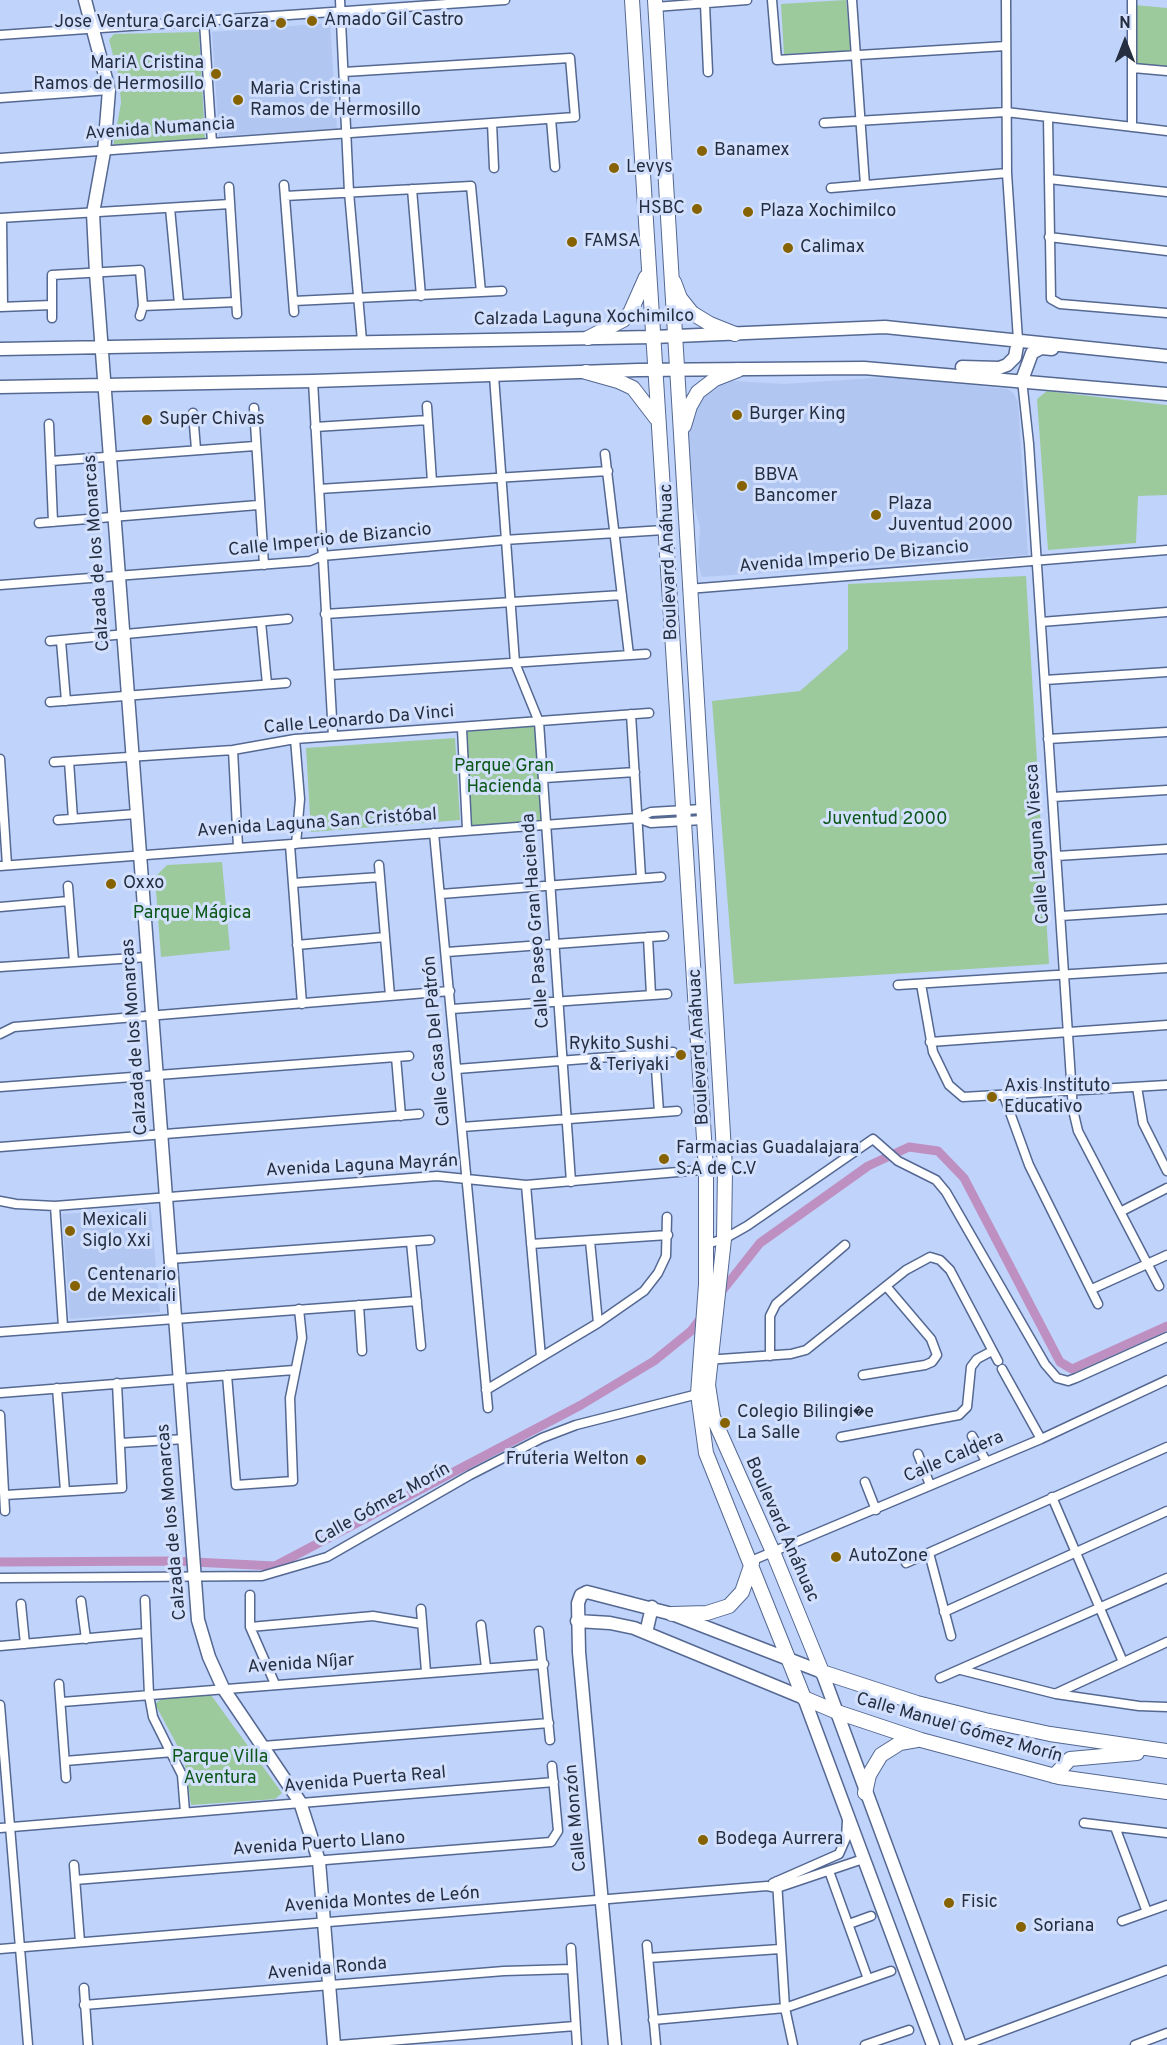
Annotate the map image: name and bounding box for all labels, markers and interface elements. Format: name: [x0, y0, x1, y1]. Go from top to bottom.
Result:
place label: Amado Gil Castro: [324, 10, 464, 32]
place label: Jose Ventura GarciA Garza: [54, 12, 269, 34]
north arrow: [1095, 12, 1155, 72]
marker: Amado Gil Castro: [305, 14, 319, 28]
text: N: [1119, 14, 1131, 34]
marker: Jose Ventura GarciA Garza: [274, 16, 288, 30]
place label: MariA Cristina Ramos de Hermosillo: [33, 53, 204, 96]
marker: MariA Cristina Ramos de Hermosillo: [209, 67, 223, 81]
place label: Maria Cristina Ramos de Hermosillo: [250, 79, 421, 122]
marker: Maria Cristina Ramos de Hermosillo: [231, 93, 245, 107]
street label: Avenida Numancia: [84, 114, 236, 146]
place label: Banamex: [714, 140, 790, 162]
marker: Banamex: [695, 144, 709, 158]
place label: Levys: [626, 157, 673, 179]
marker: Levys: [607, 161, 621, 175]
place label: HSBC: [638, 198, 685, 220]
place label: Plaza Xochimilco: [760, 201, 896, 223]
marker: HSBC: [690, 202, 704, 216]
marker: Plaza Xochimilco: [741, 205, 755, 219]
place label: FAMSA: [584, 231, 640, 253]
marker: FAMSA: [565, 235, 579, 249]
place label: Calimax: [800, 237, 865, 259]
marker: Calimax: [781, 241, 795, 255]
street label: Calzada Laguna Xochimilco: [473, 306, 695, 332]
place label: Burger King: [749, 404, 846, 426]
marker: Burger King: [730, 408, 744, 422]
place label: Super Chivas: [159, 409, 265, 431]
marker: Super Chivas: [140, 413, 154, 427]
street label: Calzada de los Monarcas: [80, 454, 116, 652]
place label: BBVA Bancomer: [754, 465, 838, 508]
marker: BBVA Bancomer: [735, 479, 749, 493]
street label: Boulevard Anáhuac: [656, 483, 684, 641]
place label: Plaza Juventud 2000: [888, 494, 1013, 536]
marker: Plaza Juventud 2000: [869, 508, 883, 522]
street label: Calle Imperio de Bizancio: [227, 520, 433, 562]
street label: Avenida Imperio De Bizancio: [738, 537, 970, 579]
street label: Calle Leonardo Da Vinci: [263, 702, 455, 740]
park label: Parque Gran Hacienda: [454, 756, 554, 798]
street label: Calle Laguna Viesca: [1023, 763, 1055, 925]
street label: Avenida Laguna San Cristóbal: [196, 805, 438, 843]
park label: Juventud 2000: [822, 809, 948, 831]
street label: Calle Paseo Gran Hacienda: [519, 813, 555, 1029]
place label: Oxxo: [123, 873, 164, 895]
marker: Oxxo: [104, 877, 118, 891]
park label: Parque Mágica: [133, 903, 251, 925]
street label: Calzada de los Monarcas: [118, 938, 154, 1136]
street label: Calle Casa Del Patrón: [420, 955, 456, 1127]
street label: Boulevard Anáhuac: [685, 968, 715, 1126]
place label: Rykito Sushi & Teriyaki: [569, 1034, 669, 1076]
marker: Rykito Sushi & Teriyaki: [674, 1048, 688, 1062]
place label: Axis Instituto Educativo: [1004, 1076, 1110, 1118]
marker: Axis Instituto Educativo: [985, 1090, 999, 1104]
place label: Farmacias Guadalajara S.A de C.V: [676, 1138, 859, 1180]
street label: Avenida Laguna Mayrán: [265, 1151, 459, 1183]
marker: Farmacias Guadalajara S.A de C.V: [657, 1152, 671, 1166]
place label: Mexicali Siglo Xxi: [82, 1210, 151, 1252]
marker: Mexicali Siglo Xxi: [63, 1224, 77, 1238]
place label: Centenario de Mexicali: [87, 1265, 176, 1308]
marker: Centenario de Mexicali: [68, 1279, 82, 1293]
place label: Colegio Bilingi�e La Salle: [737, 1402, 874, 1444]
marker: Colegio Bilingi�e La Salle: [718, 1416, 732, 1430]
street label: Calzada de los Monarcas: [154, 1423, 192, 1621]
street label: Calle Caldera: [901, 1427, 1007, 1489]
place label: Fruteria Welton: [506, 1449, 629, 1471]
marker: Fruteria Welton: [634, 1453, 648, 1467]
street label: Boulevard Anáhuac: [739, 1454, 823, 1606]
street label: Calle Gómez Morín: [312, 1459, 454, 1551]
place label: AutoZone: [848, 1546, 928, 1568]
marker: AutoZone: [829, 1550, 843, 1564]
street label: Avenida Níjar: [247, 1650, 355, 1680]
street label: Calle Manuel Gómez Morín: [853, 1689, 1065, 1769]
park label: Parque Villa Aventura: [172, 1747, 268, 1790]
street label: Avenida Puerta Real: [283, 1763, 447, 1799]
street label: Calle Monzón: [562, 1763, 592, 1873]
street label: Avenida Puerto Llano: [232, 1828, 406, 1862]
place label: Bodega Aurrera: [715, 1829, 843, 1851]
marker: Bodega Aurrera: [696, 1833, 710, 1847]
street label: Avenida Montes de León: [283, 1883, 481, 1919]
place label: Fisic: [961, 1892, 998, 1914]
marker: Fisic: [942, 1896, 956, 1910]
place label: Soriana: [1033, 1916, 1094, 1938]
marker: Soriana: [1014, 1920, 1028, 1934]
street label: Avenida Ronda: [266, 1954, 388, 1986]

